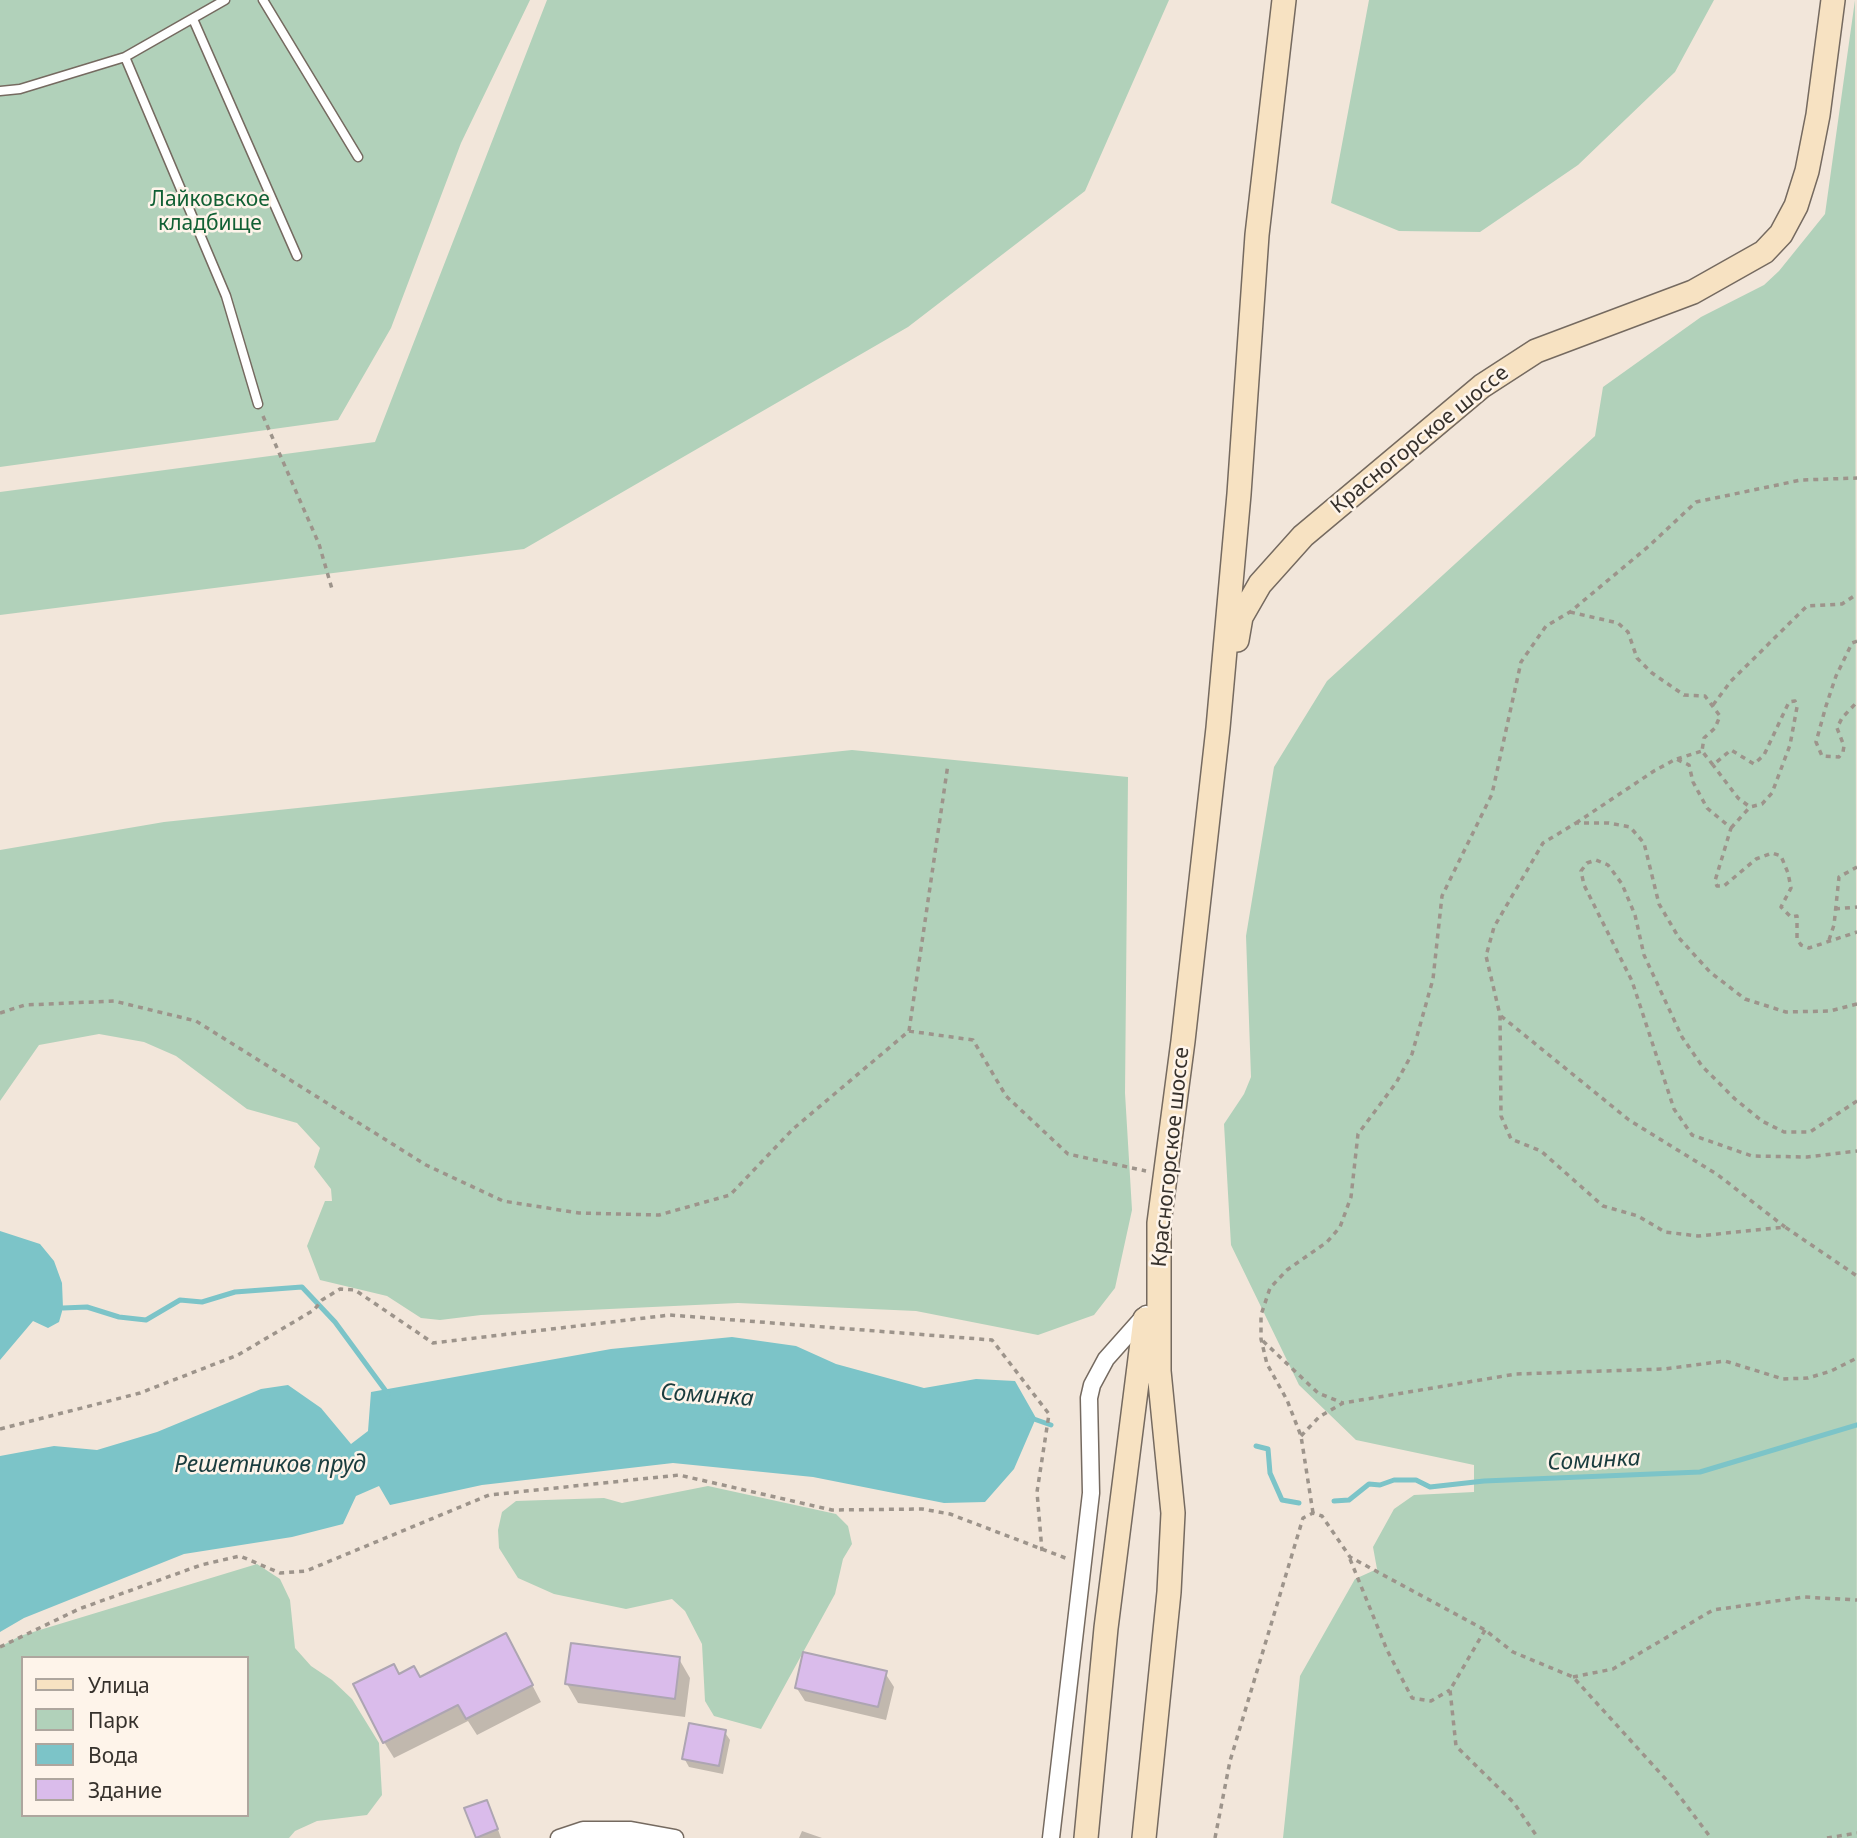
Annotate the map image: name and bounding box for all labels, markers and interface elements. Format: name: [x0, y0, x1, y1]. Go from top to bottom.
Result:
park label: Лайковское кладбище: [150, 187, 270, 237]
street label: Красногорское шоссе: [1326, 361, 1514, 519]
street label: Красногорское шоссе: [1147, 1046, 1195, 1268]
water label: Соминка: [659, 1379, 755, 1413]
water label: Соминка: [1547, 1445, 1641, 1477]
water label: Решетников пруд: [174, 1451, 366, 1479]
legend: [21, 1656, 248, 1817]
text: Улица: [88, 1671, 150, 1699]
text: Парк: [88, 1706, 139, 1734]
text: Вода: [88, 1741, 138, 1769]
text: Здание: [88, 1776, 162, 1804]

